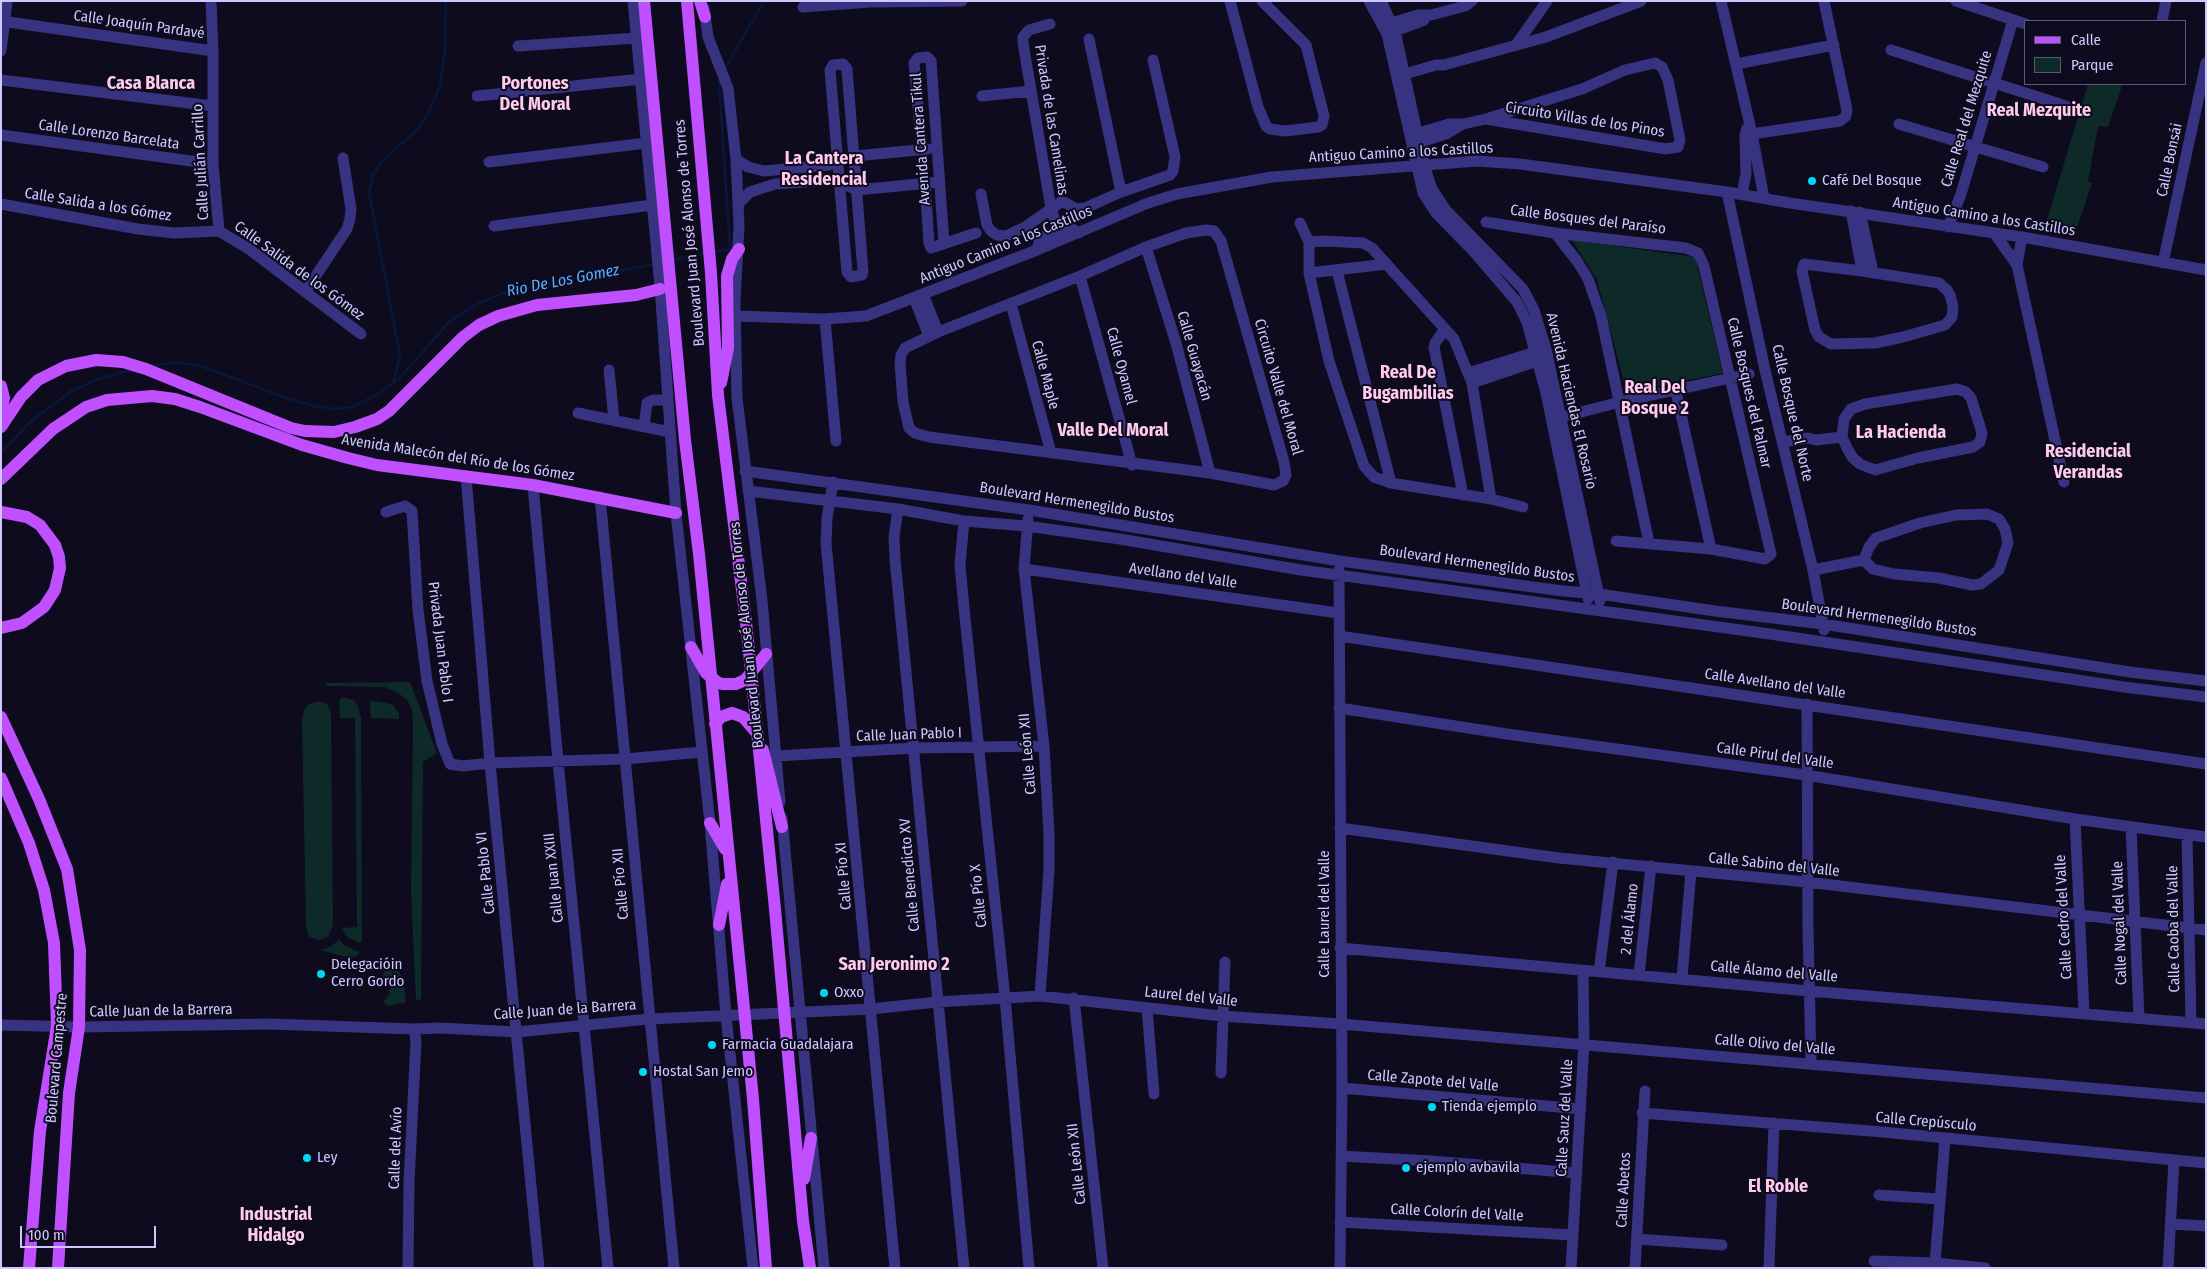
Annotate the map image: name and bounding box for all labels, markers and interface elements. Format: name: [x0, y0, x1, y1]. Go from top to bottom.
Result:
street label: Calle Joaquín Pardavé: [72, 7, 206, 43]
legend: [2024, 20, 2187, 85]
text: Calle: [2071, 31, 2101, 49]
street label: Privada de las Camelinas: [1030, 43, 1072, 197]
street label: Calle Real del Mezquite: [1938, 49, 1996, 189]
text: Parque: [2071, 56, 2114, 74]
street label: Avenida Cantera Tikul: [907, 72, 935, 206]
district label: Casa Blanca: [107, 73, 195, 95]
district label: Portones Del Moral: [500, 73, 570, 116]
street label: Circuito Villas de los Pinos: [1504, 99, 1666, 141]
district label: Real Mezquite: [1987, 100, 2091, 122]
street label: Calle Julián Carrillo: [189, 103, 213, 221]
street label: Calle Lorenzo Barcelata: [37, 116, 181, 154]
street label: Boulevard Juan José Alonso de Torres: [671, 119, 709, 347]
street label: Calle Bonsái: [2153, 122, 2187, 198]
street label: Antiguo Camino a los Castillos: [1308, 139, 1494, 167]
district label: La Cantera Residencial: [781, 148, 867, 190]
place label: Café Del Bosque: [1822, 172, 1922, 190]
marker: Café Del Bosque: [1806, 175, 1818, 187]
street label: Calle Salida a los Gómez: [23, 184, 173, 226]
street label: Antiguo Camino a los Castillos: [1891, 194, 2077, 240]
street label: Antiguo Camino a los Castillos: [917, 202, 1095, 288]
street label: Calle Bosques del Paraíso: [1509, 202, 1667, 238]
street label: Calle Salida de los Gómez: [230, 218, 368, 324]
water label: Rio De Los Gomez: [505, 261, 621, 301]
street label: Calle Guayacán: [1173, 309, 1215, 403]
street label: Avenida Haciendas El Rosario: [1542, 311, 1600, 491]
street label: Calle Bosques del Palmar: [1723, 316, 1775, 470]
street label: Circuito Valle del Moral: [1250, 317, 1306, 457]
street label: Calle Oyamel: [1102, 325, 1140, 407]
street label: Calle Maple: [1027, 339, 1063, 411]
street label: Calle Bosque del Norte: [1767, 343, 1817, 483]
district label: Real De Bugambilias: [1362, 362, 1454, 404]
district label: Real Del Bosque 2: [1621, 377, 1689, 419]
district label: Valle Del Moral: [1058, 420, 1168, 442]
district label: La Hacienda: [1856, 422, 1946, 444]
street label: Avenida Malecón del Río de los Gómez: [340, 431, 576, 485]
district label: Residencial Verandas: [2045, 441, 2131, 484]
street label: Boulevard Hermenegildo Bustos: [978, 479, 1176, 527]
street label: Boulevard Juan José Alonso de Torres: [726, 521, 768, 749]
street label: Boulevard Hermenegildo Bustos: [1378, 541, 1576, 587]
street label: Avellano del Valle: [1128, 560, 1238, 592]
street label: Privada Juan Pablo I: [424, 581, 456, 703]
street label: Boulevard Hermenegildo Bustos: [1780, 595, 1978, 641]
street label: Calle Avellano del Valle: [1703, 665, 1847, 703]
street label: Calle León XII: [1015, 713, 1041, 795]
street label: Calle Juan Pablo I: [856, 724, 962, 746]
street label: Calle Pirul del Valle: [1715, 739, 1835, 773]
street label: Calle Benedicto XV: [896, 818, 924, 932]
street label: Calle Pablo VI: [473, 831, 499, 915]
street label: Calle Juan XXIII: [540, 832, 568, 924]
street label: Calle Pío XI: [832, 841, 856, 911]
street label: Calle Pío XII: [609, 848, 633, 920]
street label: Calle Sabino del Valle: [1708, 849, 1840, 881]
street label: Calle Laurel del Valle: [1316, 850, 1334, 978]
street label: Calle Cedro del Valle: [2052, 854, 2076, 980]
street label: Calle Nogal del Valle: [2109, 861, 2131, 985]
street label: Calle Pío X: [967, 863, 991, 929]
street label: Calle Caoba del Valle: [2164, 865, 2184, 993]
street label: 2 del Álamo: [1617, 882, 1643, 956]
district label: San Jeronimo 2: [838, 954, 950, 976]
place label: Delegacióin Cerro Gordo: [331, 956, 404, 991]
street label: Calle Álamo del Valle: [1709, 957, 1839, 987]
marker: Delegacióin Cerro Gordo: [315, 968, 327, 980]
street label: Laurel del Valle: [1143, 983, 1239, 1011]
place label: Oxxo: [834, 984, 864, 1002]
marker: Oxxo: [818, 987, 830, 999]
street label: Boulevard Campestre: [42, 992, 72, 1124]
street label: Calle Juan de la Barrera: [493, 996, 637, 1024]
street label: Calle Juan de la Barrera: [89, 1001, 233, 1021]
street label: Calle Olivo del Valle: [1714, 1031, 1836, 1059]
place label: Farmacia Guadalajara: [722, 1036, 854, 1054]
marker: Farmacia Guadalajara: [706, 1039, 718, 1051]
street label: Calle Sauz del Valle: [1553, 1059, 1577, 1177]
place label: Hostal San Jemo: [653, 1063, 753, 1081]
marker: Hostal San Jemo: [637, 1066, 649, 1078]
street label: Calle Zapote del Valle: [1367, 1066, 1499, 1096]
place label: Tienda ejemplo: [1442, 1098, 1537, 1116]
marker: Tienda ejemplo: [1426, 1101, 1438, 1113]
street label: Calle del Avío: [386, 1106, 406, 1190]
street label: Calle Crepúsculo: [1875, 1109, 1977, 1135]
street label: Calle León XII: [1064, 1122, 1090, 1206]
place label: Ley: [317, 1149, 337, 1167]
marker: Ley: [301, 1152, 313, 1164]
street label: Calle Abetos: [1613, 1152, 1635, 1228]
place label: ejemplo avbavila: [1416, 1159, 1520, 1177]
marker: ejemplo avbavila: [1400, 1162, 1412, 1174]
district label: El Roble: [1748, 1176, 1808, 1198]
street label: Calle Colorín del Valle: [1390, 1201, 1524, 1225]
district label: Industrial Hidalgo: [240, 1204, 312, 1246]
scale bar: [22, 1216, 159, 1248]
text: 100 m: [28, 1226, 65, 1244]

